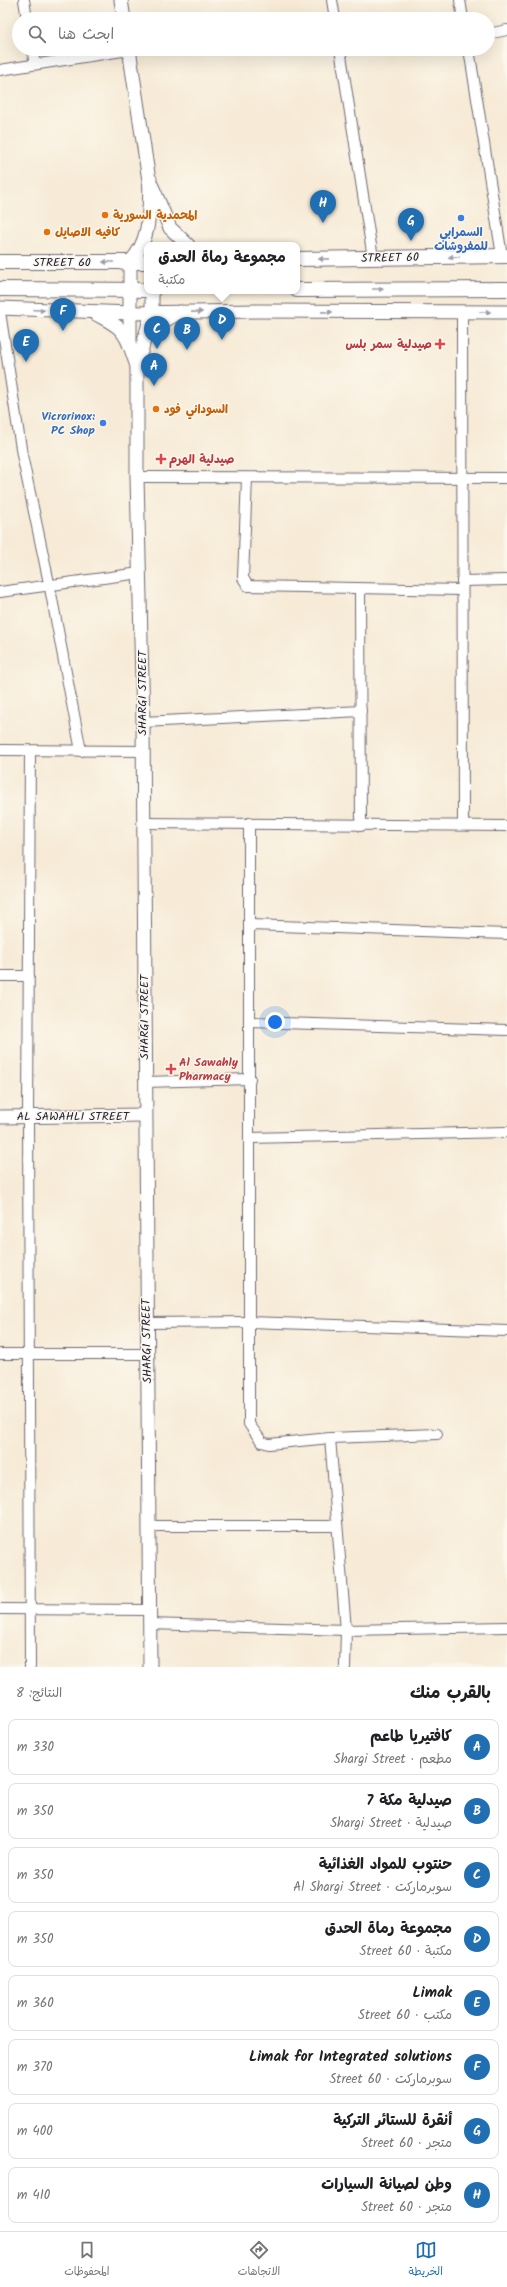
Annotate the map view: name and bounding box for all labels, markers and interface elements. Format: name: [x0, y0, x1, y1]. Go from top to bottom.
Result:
search box: [12, 12, 495, 56]
icon: search: [26, 23, 48, 45]
text: ابحث هنا: [58, 23, 114, 47]
pin: H: [310, 190, 336, 223]
place label: المحمدية السورية: [113, 206, 197, 225]
pin: G: [398, 208, 424, 241]
marker: المحمدية السورية: [100, 210, 110, 220]
marker: السمرابي للمفروشات: [456, 213, 466, 223]
place label: كافيه الاصايل: [55, 223, 121, 242]
place label: السمرابي للمفروشات: [434, 223, 488, 256]
marker: كافيه الاصايل: [42, 227, 52, 237]
popup: [144, 242, 300, 294]
text: مجموعة رماة الحدق: [158, 246, 286, 270]
street label: STREET 60: [361, 248, 419, 268]
street label: STREET 60: [33, 253, 91, 272]
one-way arrow: [447, 254, 460, 260]
one-way arrow: [317, 256, 330, 262]
one-way arrow: [101, 259, 114, 265]
text: مكتبة: [158, 270, 185, 291]
one-way arrow: [372, 286, 385, 292]
pin: F: [50, 298, 76, 331]
one-way arrow: [33, 306, 45, 313]
pin: D: [209, 307, 235, 340]
one-way arrow: [191, 308, 203, 315]
one-way arrow: [321, 308, 333, 315]
one-way arrow: [479, 309, 492, 315]
pin: C: [144, 316, 170, 349]
pin: B: [174, 317, 200, 350]
pin: E: [13, 329, 39, 362]
place label: صيدلية سمر بلس: [345, 335, 432, 354]
marker: صيدلية سمر بلس: [435, 339, 445, 349]
pin: A: [141, 353, 167, 386]
place label: السوداني فود: [164, 400, 228, 420]
marker: السوداني فود: [151, 404, 161, 414]
place label: Vicrorinox: PC Shop: [42, 407, 96, 440]
marker: Vicrorinox: PC Shop: [98, 418, 108, 428]
place label: صيدلية الهرم: [169, 450, 234, 469]
marker: صيدلية الهرم: [156, 454, 166, 464]
street label: SHARGI STREET: [133, 649, 152, 735]
street label: SHARGI STREET: [135, 973, 154, 1059]
your location: [265, 1012, 285, 1032]
place label: Al Sawahly Pharmacy: [179, 1053, 239, 1086]
marker: Al Sawahly Pharmacy: [166, 1064, 176, 1074]
street label: AL SAWAHLI STREET: [17, 1107, 131, 1126]
street label: SHARGI STREET: [137, 1297, 157, 1384]
text: بالقرب منك: [410, 1680, 491, 1707]
text: النتائج: 8: [16, 1683, 62, 1704]
text: كافتيريا طاعم: [370, 1725, 452, 1749]
text: 330 m: [17, 1737, 54, 1758]
text: A: [473, 1737, 481, 1758]
text: مطعم · Shargi Street: [334, 1749, 452, 1770]
text: صيدلية مكة 7: [366, 1789, 452, 1813]
text: 350 m: [17, 1801, 53, 1822]
text: B: [473, 1801, 481, 1822]
text: صيدلية · Shargi Street: [330, 1813, 452, 1834]
text: حنتوب للمواد الغذائية: [319, 1853, 452, 1877]
text: 350 m: [17, 1865, 53, 1886]
text: C: [473, 1865, 481, 1886]
text: سوبرماركت · Al Shargi Street: [293, 1877, 452, 1898]
text: مجموعة رماة الحدق: [325, 1917, 452, 1941]
text: 350 m: [17, 1929, 53, 1950]
text: D: [473, 1929, 481, 1950]
text: مكتبة · Street 60: [360, 1941, 452, 1962]
text: Limak: [413, 1981, 452, 2005]
text: 360 m: [17, 1993, 54, 2014]
text: E: [473, 1993, 481, 2014]
text: مكتب · Street 60: [358, 2005, 452, 2026]
text: Limak for Integrated solutions: [249, 2045, 452, 2069]
text: 370 m: [17, 2057, 53, 2078]
text: F: [473, 2057, 481, 2078]
text: سوبرماركت · Street 60: [329, 2069, 452, 2090]
text: أنقرة للستائر التركية: [333, 2109, 452, 2133]
text: 400 m: [17, 2121, 53, 2142]
text: G: [473, 2121, 481, 2142]
text: متجر · Street 60: [361, 2133, 452, 2154]
text: وطن لصيانة السيارات: [321, 2173, 452, 2197]
text: 410 m: [17, 2185, 50, 2206]
text: H: [473, 2185, 481, 2206]
text: متجر · Street 60: [361, 2197, 452, 2218]
tab: المحفوظات: [64, 2239, 109, 2281]
tab: الاتجاهات: [238, 2239, 280, 2281]
tab: الخريطة: [409, 2239, 443, 2281]

